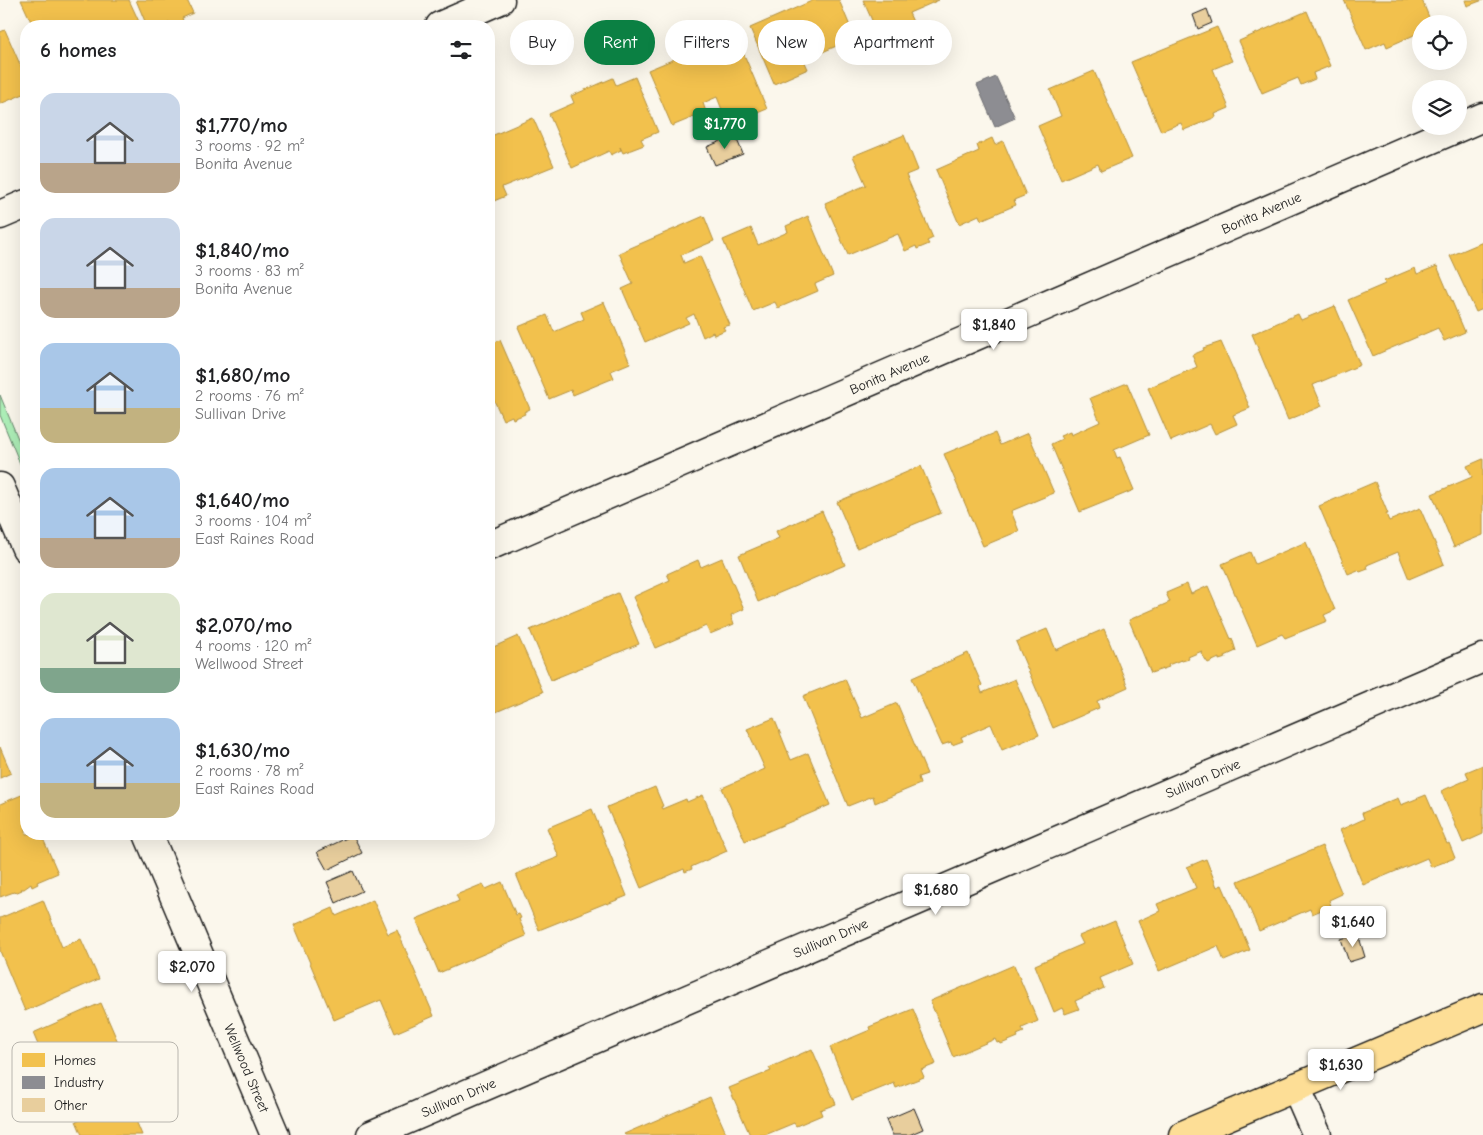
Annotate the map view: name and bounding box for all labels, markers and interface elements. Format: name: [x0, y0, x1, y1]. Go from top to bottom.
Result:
map controls: [1412, 15, 1467, 135]
button: locate: [1412, 15, 1467, 70]
chip: Buy: [510, 20, 574, 65]
chip: Rent: [584, 20, 655, 65]
chip: Filters: [665, 20, 748, 65]
chip: New: [758, 20, 825, 65]
chip: Apartment: [835, 20, 952, 65]
icon: filters: [447, 36, 475, 64]
text: 6 homes: [40, 38, 116, 62]
button: layers: [1412, 80, 1467, 135]
pin: $1,770: [684, 108, 766, 150]
icon: home: [80, 113, 140, 173]
text: $1,770/mo: [195, 113, 288, 137]
text: $1,770: [704, 115, 746, 133]
text: 3 rooms · 92 m²: [195, 137, 304, 155]
text: Bonita Avenue: [195, 155, 292, 173]
street label: Bonita Avenue: [1219, 188, 1304, 237]
icon: home: [80, 238, 140, 298]
text: $1,840/mo: [195, 238, 289, 262]
text: 3 rooms · 83 m²: [195, 262, 304, 280]
text: Bonita Avenue: [195, 280, 292, 298]
pin: $1,840: [953, 308, 1035, 351]
text: $1,840: [972, 316, 1016, 334]
street label: Bonita Avenue: [847, 349, 932, 398]
icon: home: [80, 363, 140, 423]
text: $1,680/mo: [195, 363, 290, 387]
text: 2 rooms · 76 m²: [195, 387, 304, 405]
text: Sullivan Drive: [195, 405, 286, 423]
icon: home: [80, 488, 140, 548]
text: $1,640/mo: [195, 488, 290, 512]
text: 3 rooms · 104 m²: [195, 512, 311, 530]
text: East Raines Road: [195, 530, 314, 548]
icon: home: [80, 613, 140, 673]
text: $2,070/mo: [195, 613, 292, 637]
text: 4 rooms · 120 m²: [195, 637, 312, 655]
text: Wellwood Street: [195, 655, 303, 673]
icon: home: [80, 738, 140, 798]
text: $1,630/mo: [195, 738, 290, 762]
street label: Sullivan Drive: [1163, 755, 1243, 802]
text: 2 rooms · 78 m²: [195, 762, 303, 780]
text: East Raines Road: [195, 780, 314, 798]
pin: $1,680: [895, 874, 977, 916]
text: $1,680: [914, 881, 958, 899]
pin: $1,640: [1312, 906, 1394, 948]
text: $1,640: [1331, 913, 1375, 931]
street label: Sullivan Drive: [791, 914, 870, 961]
pin: $2,070: [151, 950, 233, 993]
text: $2,070: [169, 958, 215, 976]
street label: Wellwood Street: [221, 1021, 273, 1116]
legend: [12, 1042, 178, 1122]
pin: $1,630: [1300, 1048, 1382, 1091]
text: Homes: [54, 1052, 96, 1069]
text: $1,630: [1319, 1056, 1363, 1074]
text: Industry: [54, 1074, 104, 1091]
street label: Sullivan Drive: [418, 1074, 498, 1121]
text: Other: [54, 1097, 88, 1114]

